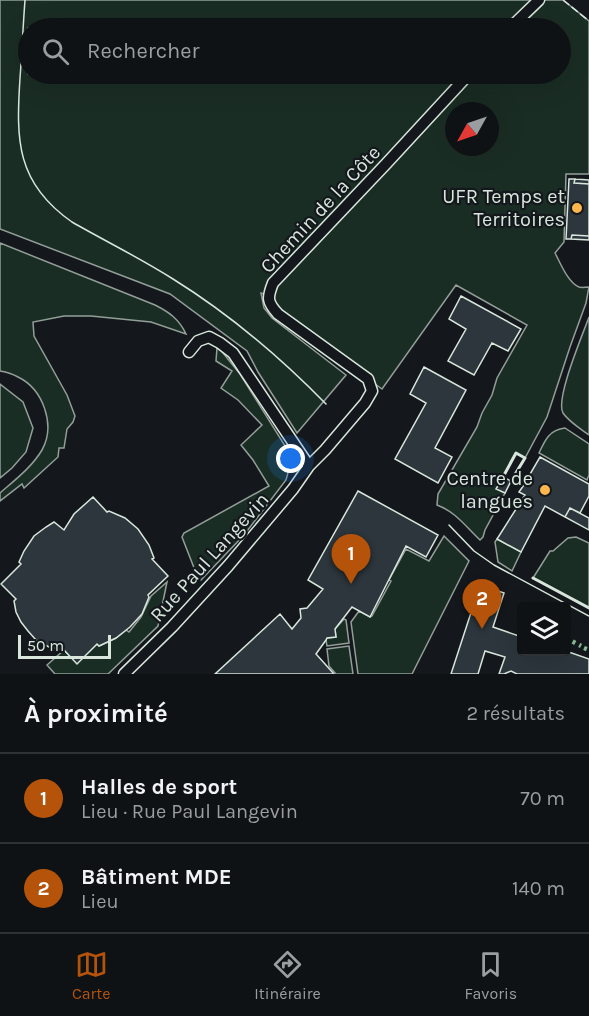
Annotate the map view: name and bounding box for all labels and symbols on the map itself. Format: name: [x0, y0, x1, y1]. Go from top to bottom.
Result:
north arrow: [445, 102, 499, 156]
street label: Chemin de la Côte: [256, 141, 385, 278]
place label: UFR Temps et Territoires: [442, 185, 565, 231]
marker: UFR Temps et Territoires: [570, 201, 584, 215]
your location: [276, 444, 305, 473]
place label: Centre de langues: [447, 467, 533, 513]
marker: Centre de langues: [538, 483, 552, 497]
street label: Rue Paul Langevin: [145, 488, 273, 627]
pin: 1: [332, 534, 370, 584]
pin: 2: [462, 580, 502, 629]
scale bar: [18, 632, 111, 660]

